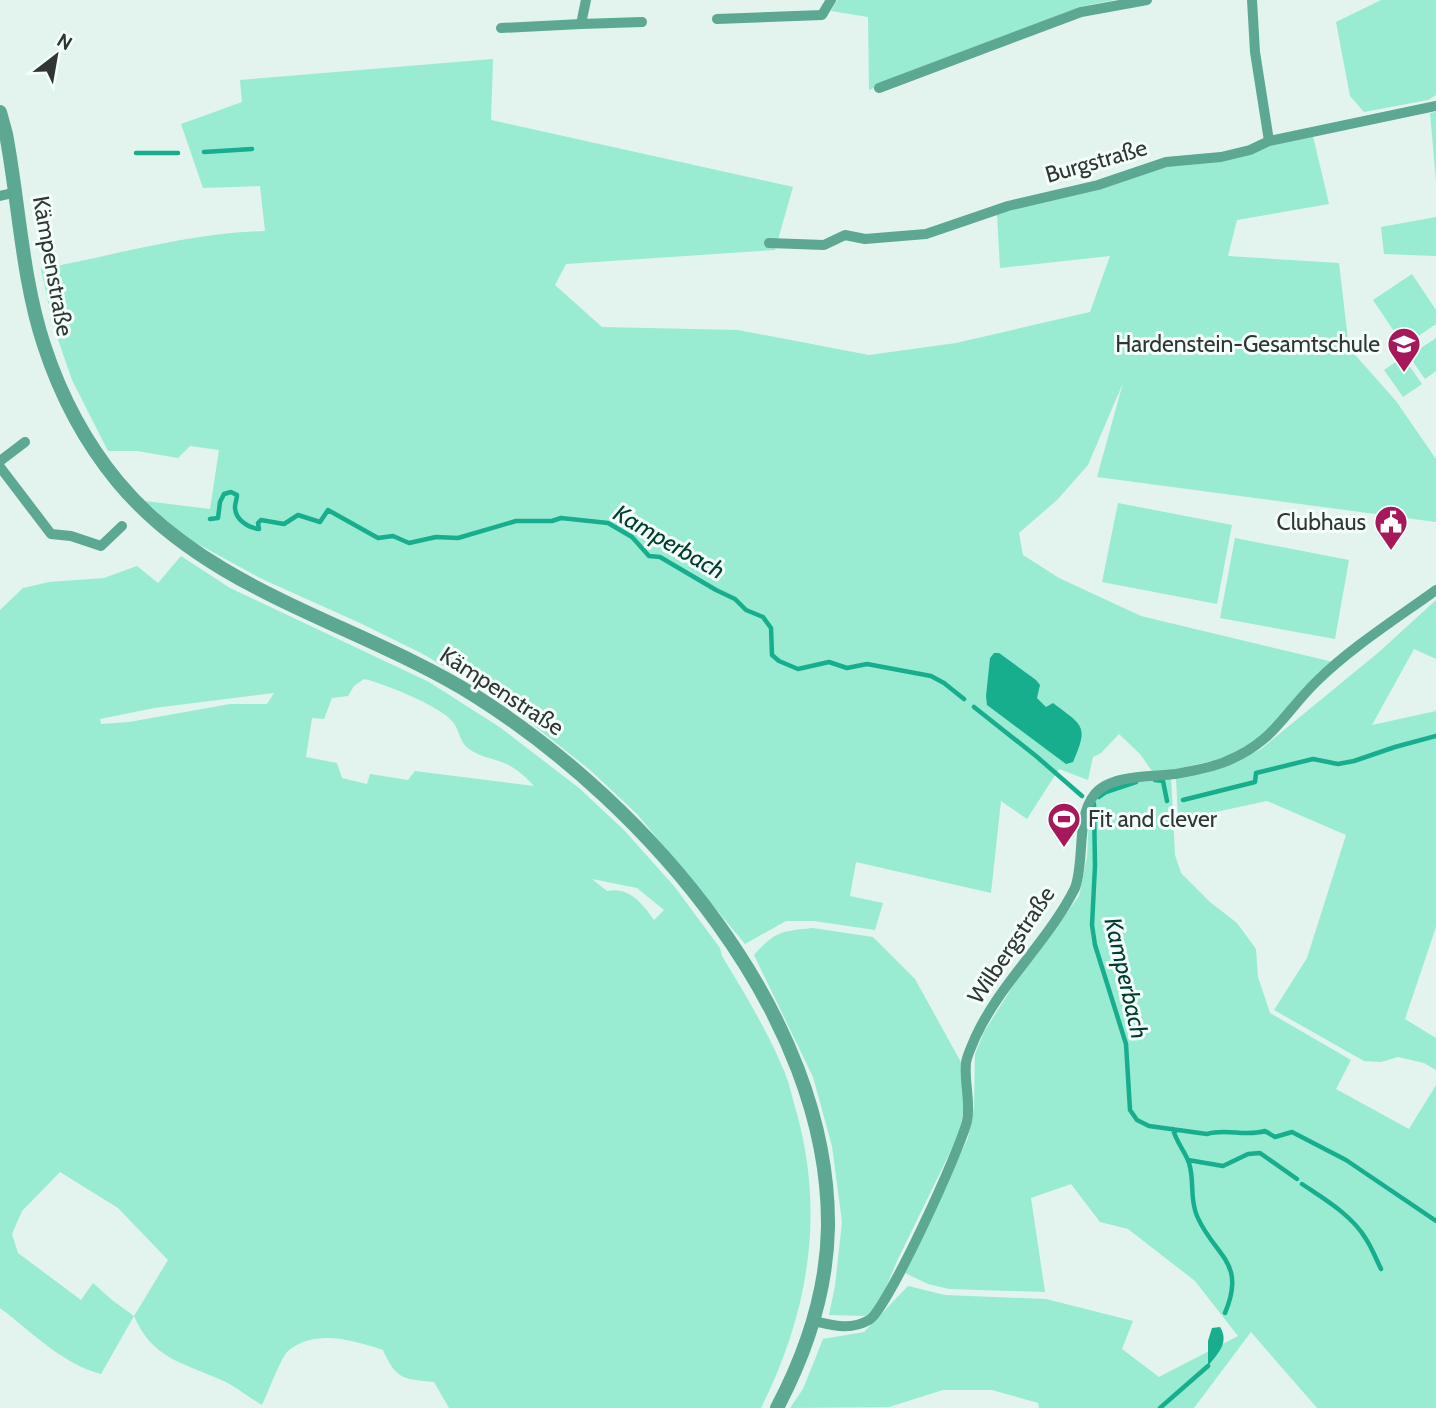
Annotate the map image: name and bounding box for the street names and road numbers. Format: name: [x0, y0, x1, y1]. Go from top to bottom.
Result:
street label: Burgstraße: [1042, 133, 1150, 189]
street label: Kämpenstraße: [27, 194, 79, 339]
street label: Kämpenstraße: [435, 641, 569, 742]
street label: Wilbergstraße: [962, 881, 1061, 1009]

